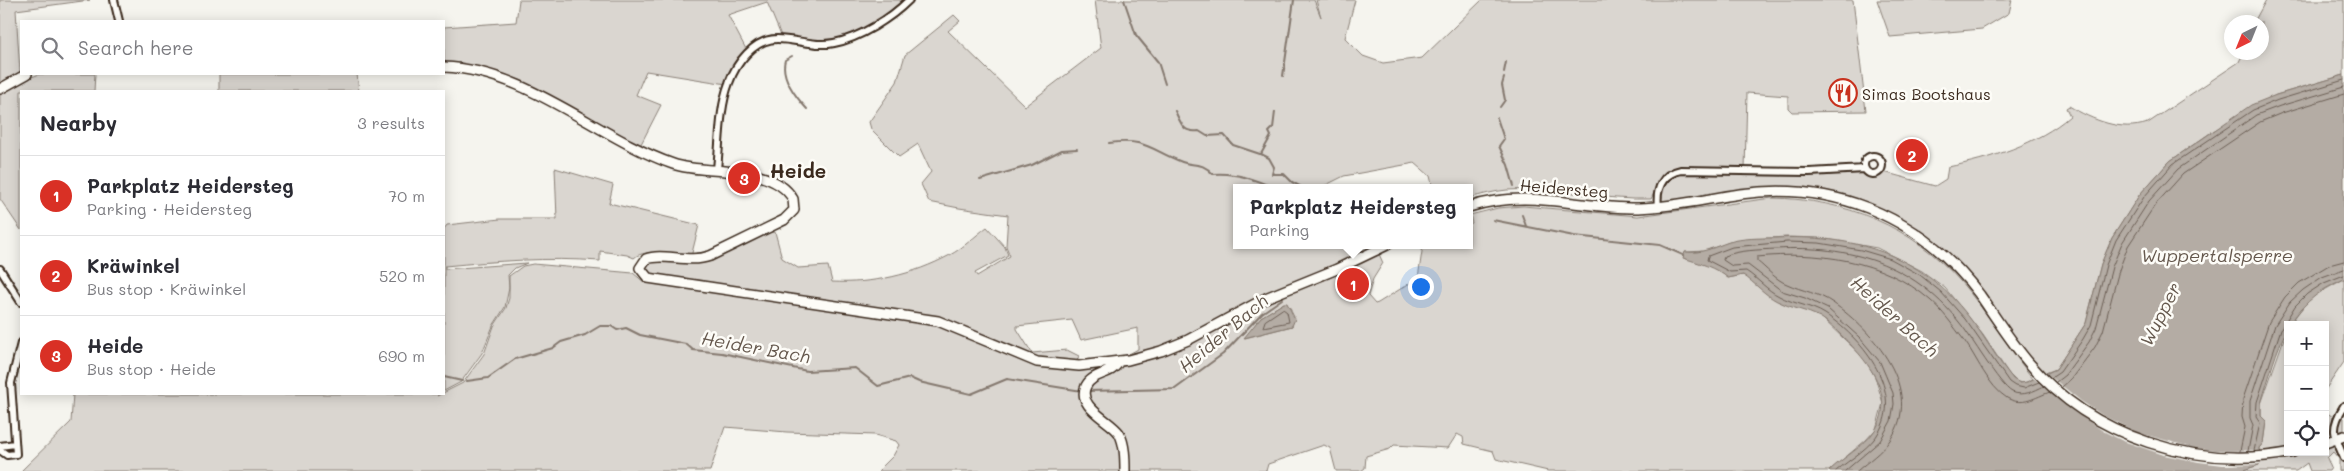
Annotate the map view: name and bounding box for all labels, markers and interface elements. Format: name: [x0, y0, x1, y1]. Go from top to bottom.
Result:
north arrow: [2224, 15, 2269, 60]
search box: [20, 20, 445, 75]
icon: search: [38, 34, 66, 62]
text: Search here: [78, 35, 194, 60]
restaurant icon: Simas Bootshaus: [1828, 78, 1858, 108]
place label: Simas Bootshaus: [1862, 83, 1991, 104]
text: Nearby: [40, 109, 117, 136]
text: 3 results: [357, 112, 425, 133]
pin: 2: [1896, 136, 1928, 174]
district label: Heide: [770, 158, 826, 183]
pin: 3: [728, 159, 760, 197]
text: Parkplatz Heidersteg: [87, 173, 294, 198]
street label: Heidersteg: [1519, 174, 1609, 202]
popup: [1233, 184, 1473, 249]
text: 1: [52, 185, 60, 206]
text: 70 m: [388, 185, 425, 206]
text: Parkplatz Heidersteg: [1250, 194, 1456, 219]
text: Parking · Heidersteg: [87, 198, 252, 219]
text: Parking: [1250, 219, 1309, 240]
water label: Wuppertalsperre: [2141, 243, 2293, 267]
text: Kräwinkel: [87, 253, 180, 278]
text: 2: [52, 265, 60, 286]
text: 520 m: [379, 265, 425, 286]
pin: 1: [1337, 265, 1369, 303]
water label: Heider Bach: [1846, 270, 1944, 362]
your location: [1408, 274, 1434, 300]
text: Bus stop · Kräwinkel: [87, 278, 246, 299]
water label: Wupper: [2134, 278, 2186, 350]
water label: Heider Bach: [1173, 288, 1273, 378]
map controls: [2284, 321, 2329, 456]
button: +: [2284, 321, 2329, 366]
water label: Heider Bach: [700, 326, 812, 368]
text: Heide: [87, 333, 143, 358]
text: 3: [51, 345, 61, 366]
text: 690 m: [378, 345, 425, 366]
text: Bus stop · Heide: [87, 358, 216, 379]
button: −: [2284, 366, 2329, 411]
button: locate: [2284, 411, 2329, 456]

